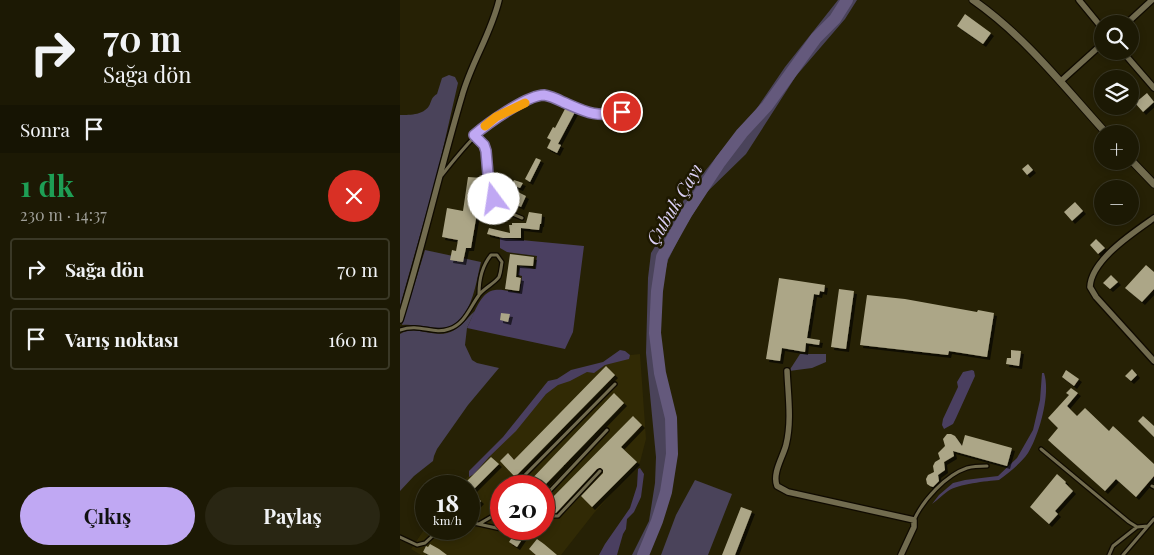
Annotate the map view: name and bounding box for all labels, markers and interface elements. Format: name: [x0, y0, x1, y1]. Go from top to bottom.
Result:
text: 70 m: [103, 14, 181, 61]
map controls: [1094, 15, 1139, 225]
button: search: [1094, 15, 1139, 60]
icon: right: [20, 20, 85, 85]
text: Sağa dön: [103, 59, 191, 89]
button: layers: [1094, 70, 1139, 115]
pin: [601, 91, 643, 133]
icon: arrive: [608, 98, 636, 126]
icon: arrive: [80, 115, 108, 143]
text: Sonra: [20, 116, 70, 142]
button: +: [1094, 125, 1139, 170]
water label: Çubuk Çayı: [640, 159, 708, 249]
text: 1 dk: [20, 165, 74, 205]
button: close: [328, 170, 380, 222]
position arrow: [467, 172, 519, 224]
button: −: [1094, 180, 1139, 225]
text: 230 m · 14:37: [20, 204, 107, 225]
icon: right: [22, 255, 50, 283]
text: Sağa dön: [65, 256, 144, 282]
text: 70 m: [337, 256, 378, 282]
icon: arrive: [22, 325, 50, 353]
text: Varış noktası: [65, 326, 179, 352]
text: 160 m: [328, 326, 378, 352]
speed limit sign: 20: [490, 475, 555, 540]
text: 18: [436, 485, 459, 518]
button: Çıkış: [20, 487, 195, 545]
button: Paylaş: [205, 487, 380, 545]
text: km/h: [433, 512, 462, 528]

